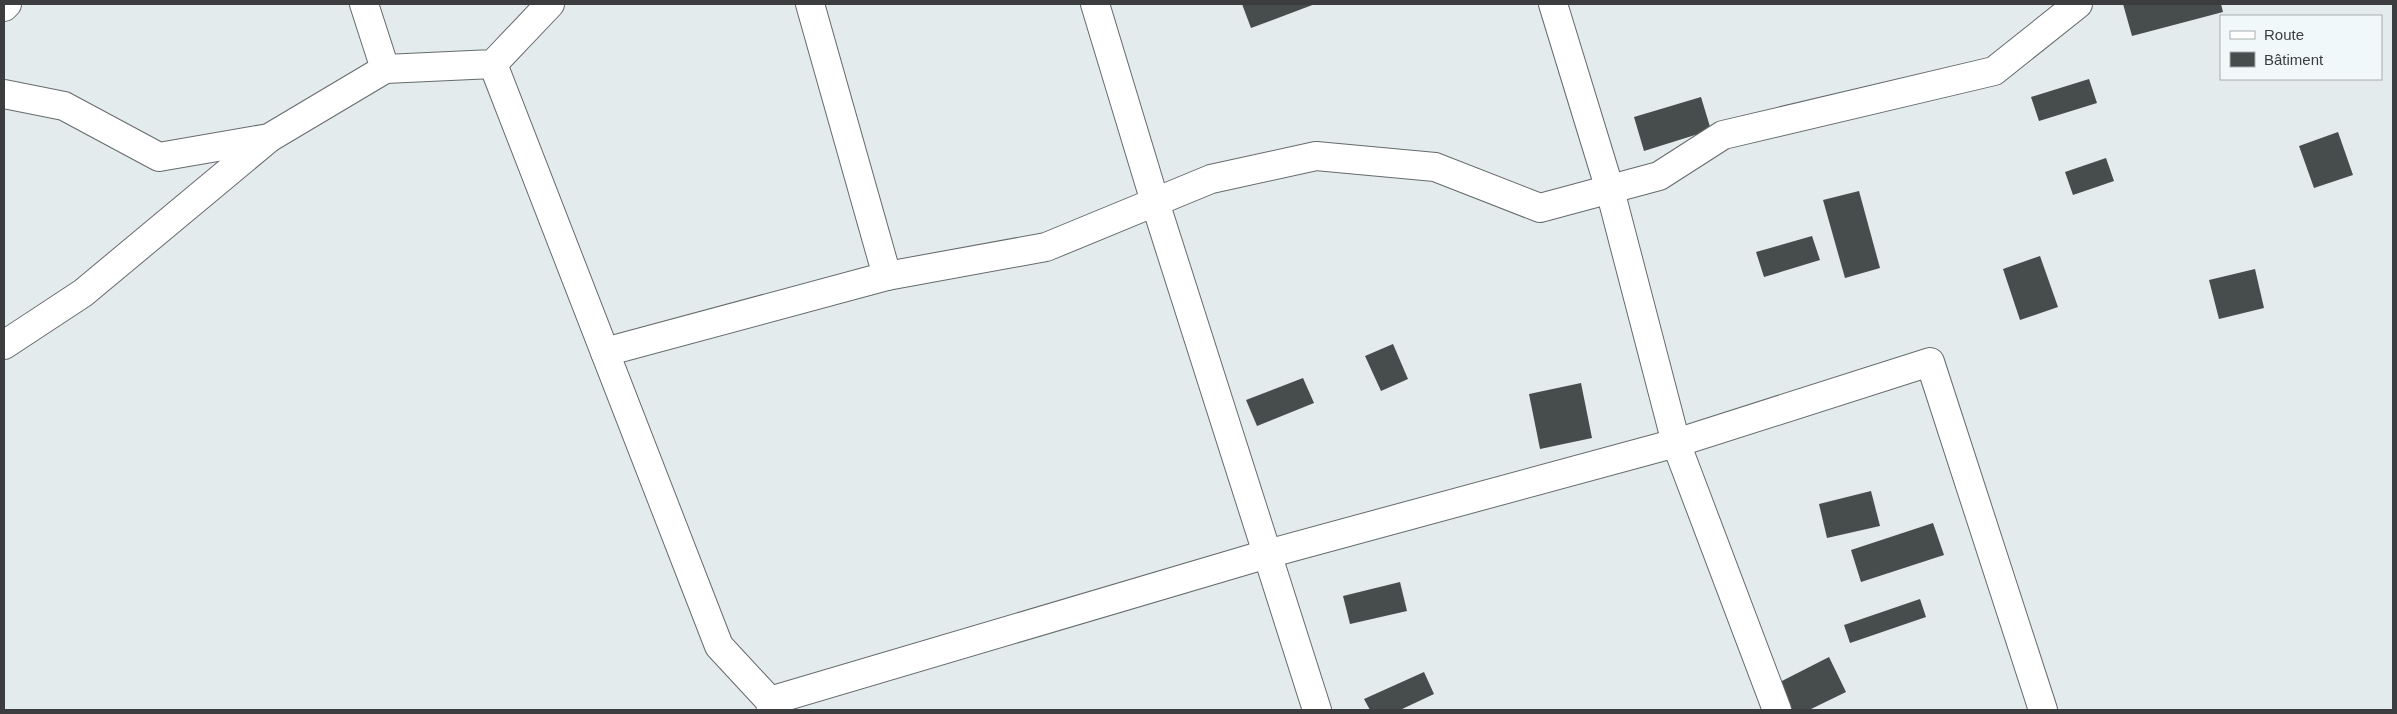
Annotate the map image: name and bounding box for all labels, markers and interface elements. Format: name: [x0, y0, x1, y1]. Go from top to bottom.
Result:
legend: [2220, 15, 2382, 80]
text: Route: [2264, 26, 2304, 43]
text: Bâtiment: [2264, 51, 2324, 68]

